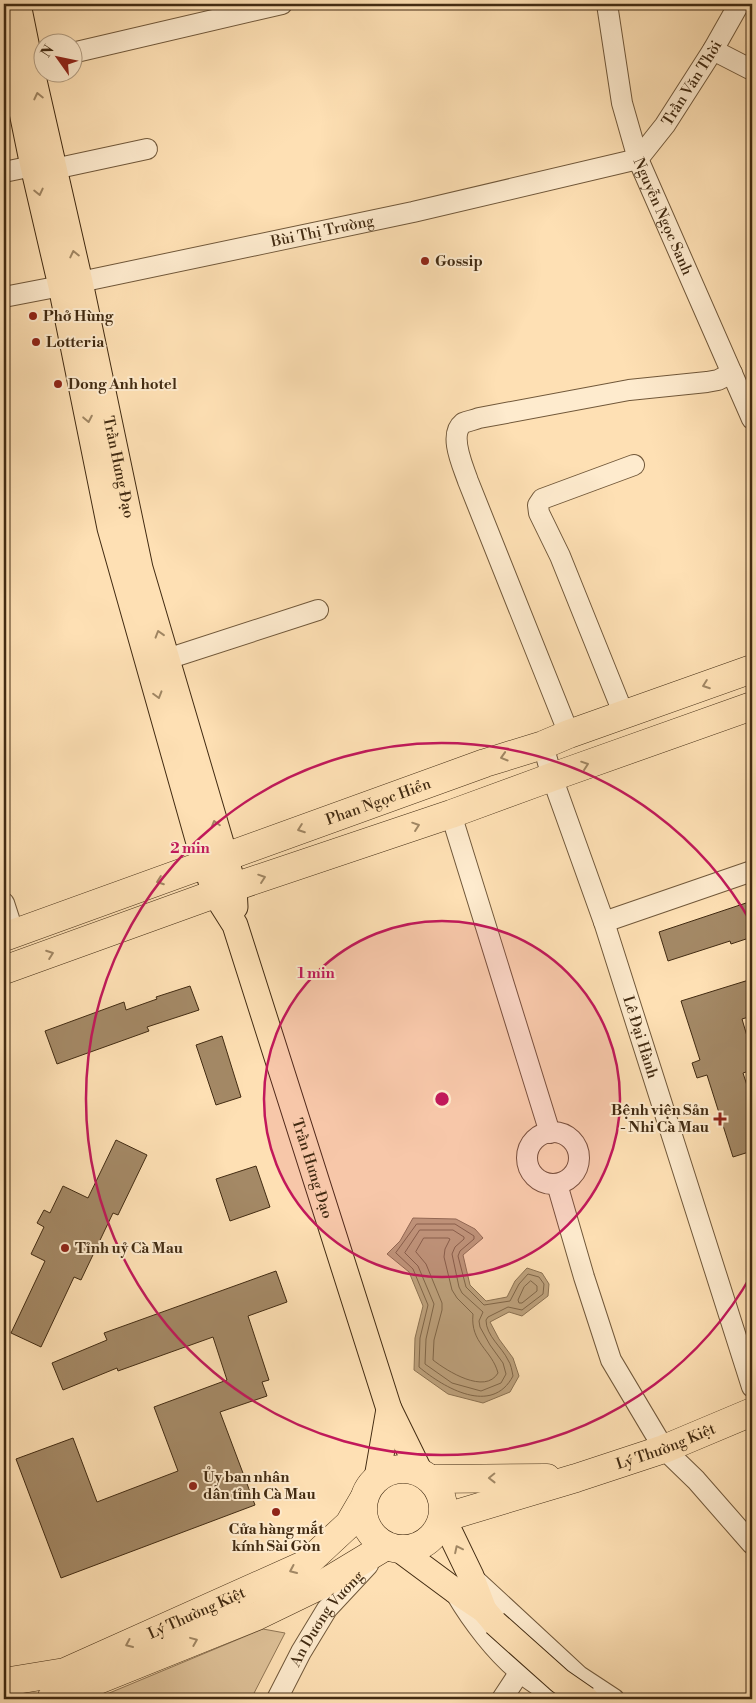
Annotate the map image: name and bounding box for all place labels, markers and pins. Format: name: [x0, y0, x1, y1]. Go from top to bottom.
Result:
place label: Gossip: [435, 252, 483, 271]
marker: Gossip: [419, 255, 431, 267]
place label: Phở Hùng: [43, 307, 114, 326]
marker: Phở Hùng: [27, 310, 39, 322]
place label: Lotteria: [46, 333, 105, 352]
marker: Lotteria: [30, 336, 42, 348]
place label: Dong Anh hotel: [68, 375, 177, 394]
marker: Dong Anh hotel: [52, 378, 64, 390]
centre of rings: [433, 1090, 451, 1108]
place label: Bệnh viện Sản - Nhi Cà Mau: [611, 1101, 710, 1137]
marker: Bệnh viện Sản - Nhi Cà Mau: [713, 1112, 727, 1126]
place label: Tỉnh uỷ Cà Mau: [75, 1239, 184, 1258]
marker: Tỉnh uỷ Cà Mau: [59, 1242, 71, 1254]
place label: Ủy ban nhân dân tỉnh Cà Mau: [203, 1466, 316, 1504]
marker: Ủy ban nhân dân tỉnh Cà Mau: [187, 1480, 199, 1492]
marker: Cửa hàng mắt kính Sài Gòn: [270, 1506, 282, 1518]
place label: Cửa hàng mắt kính Sài Gòn: [229, 1520, 324, 1556]

